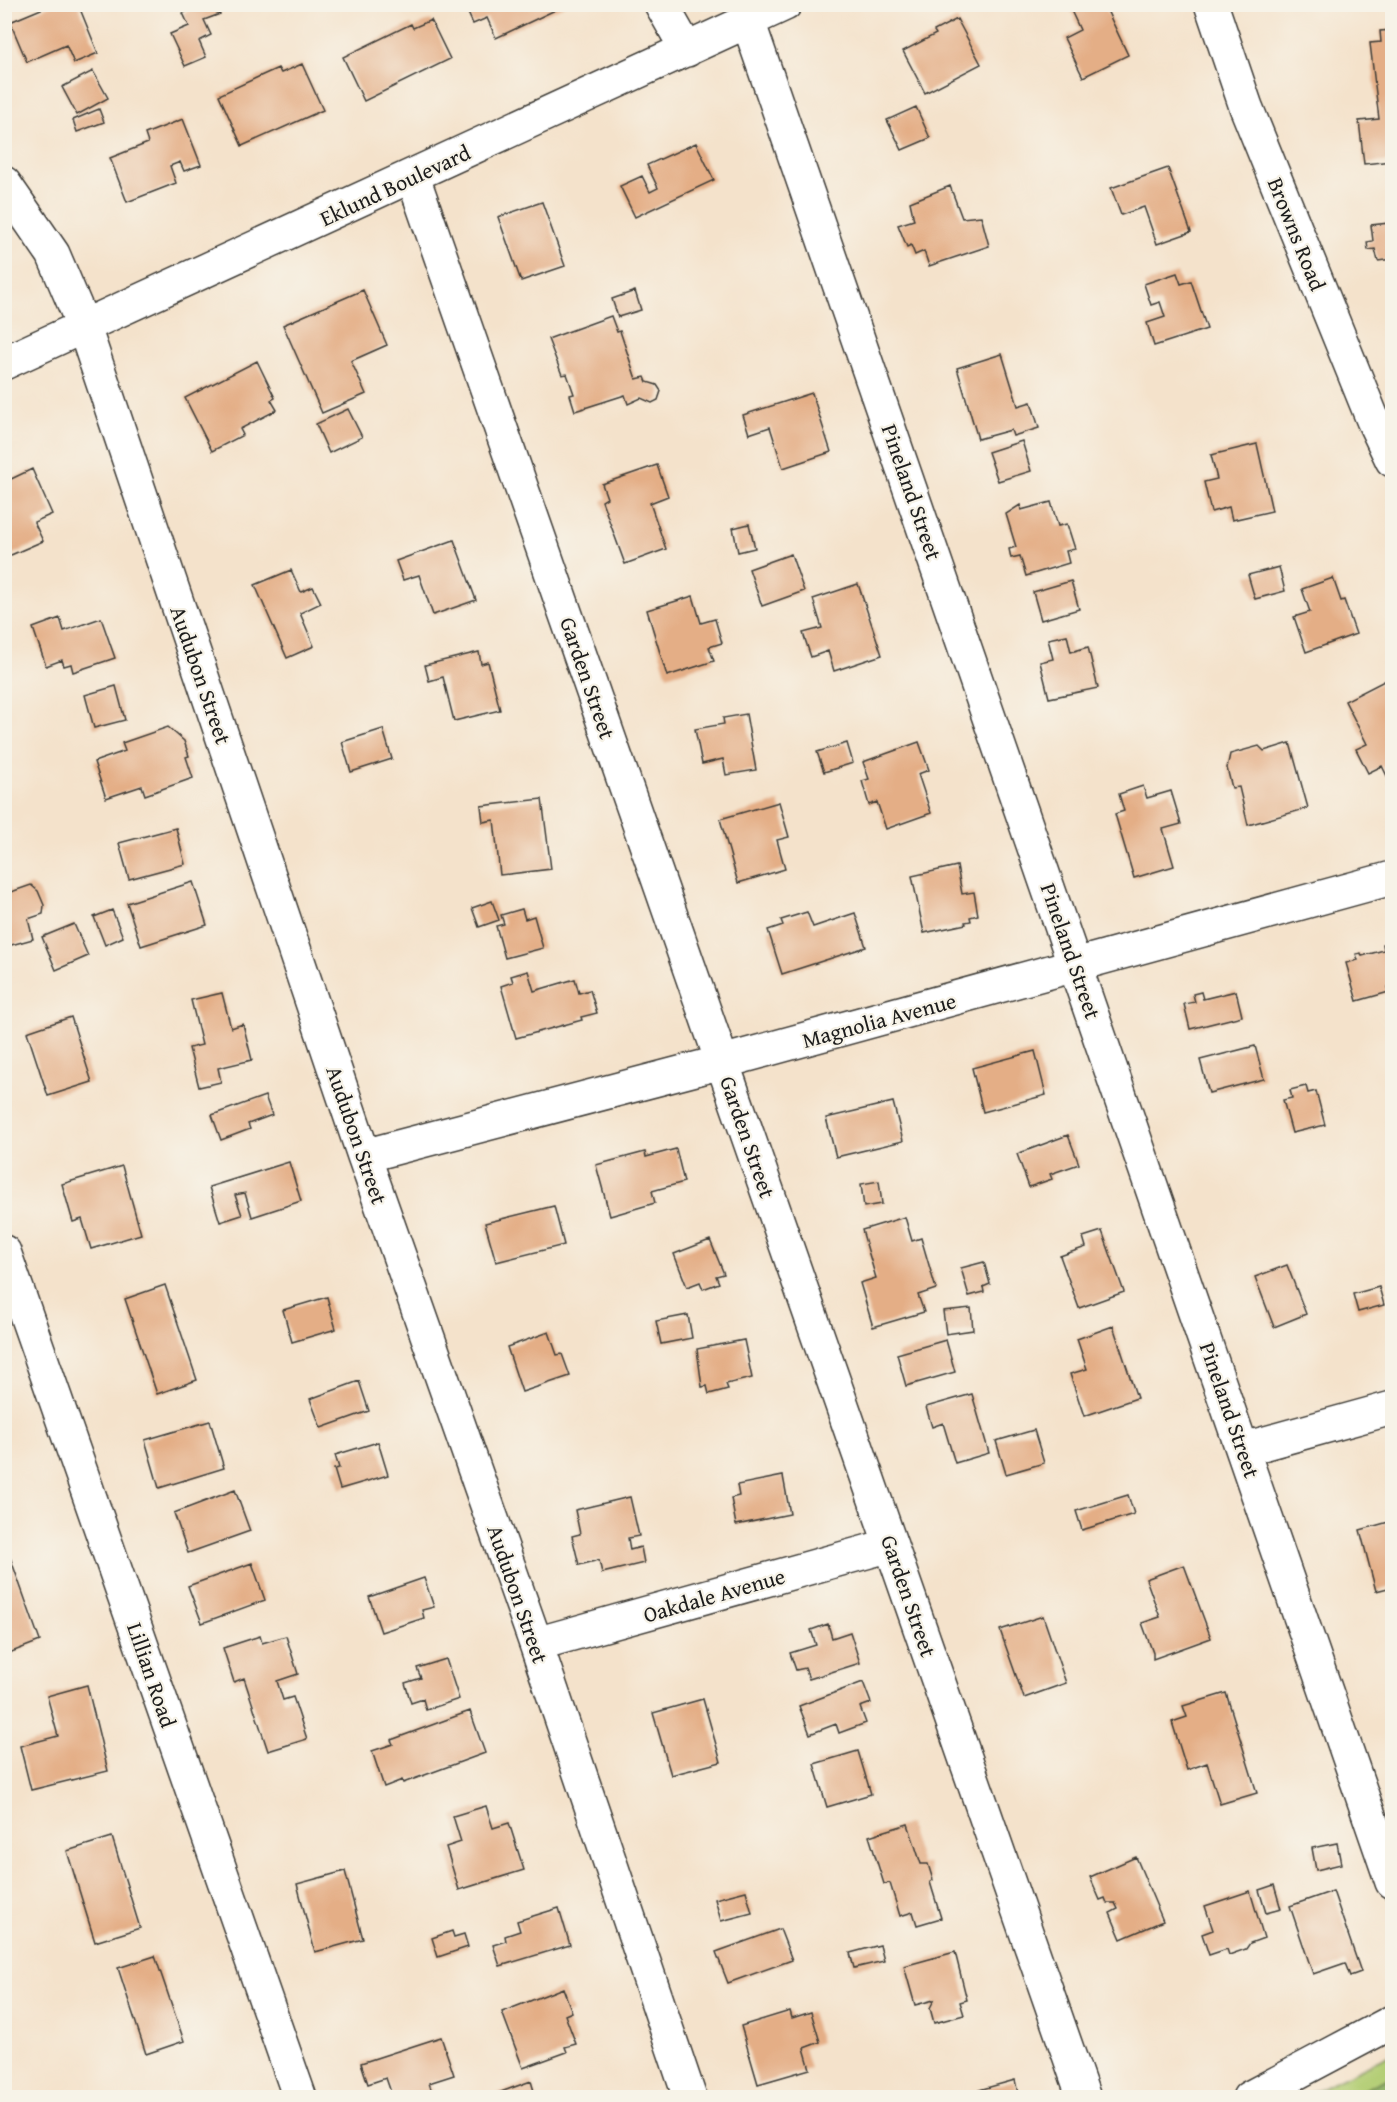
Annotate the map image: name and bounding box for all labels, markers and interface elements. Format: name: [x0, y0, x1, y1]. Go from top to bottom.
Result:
street label: Eklund Boulevard: [314, 136, 476, 234]
street label: Browns Road: [1260, 173, 1334, 296]
street label: Pineland Street: [874, 420, 950, 564]
street label: Audubon Street: [162, 602, 240, 749]
street label: Garden Street: [552, 613, 624, 744]
street label: Pineland Street: [1033, 879, 1109, 1023]
street label: Magnolia Avenue: [798, 984, 960, 1056]
street label: Audubon Street: [318, 1062, 396, 1209]
street label: Garden Street: [712, 1072, 784, 1203]
street label: Pineland Street: [1192, 1338, 1268, 1482]
street label: Audubon Street: [479, 1521, 557, 1668]
street label: Garden Street: [873, 1531, 945, 1662]
street label: Oakdale Avenue: [639, 1559, 789, 1631]
street label: Lillian Road: [119, 1618, 185, 1732]

